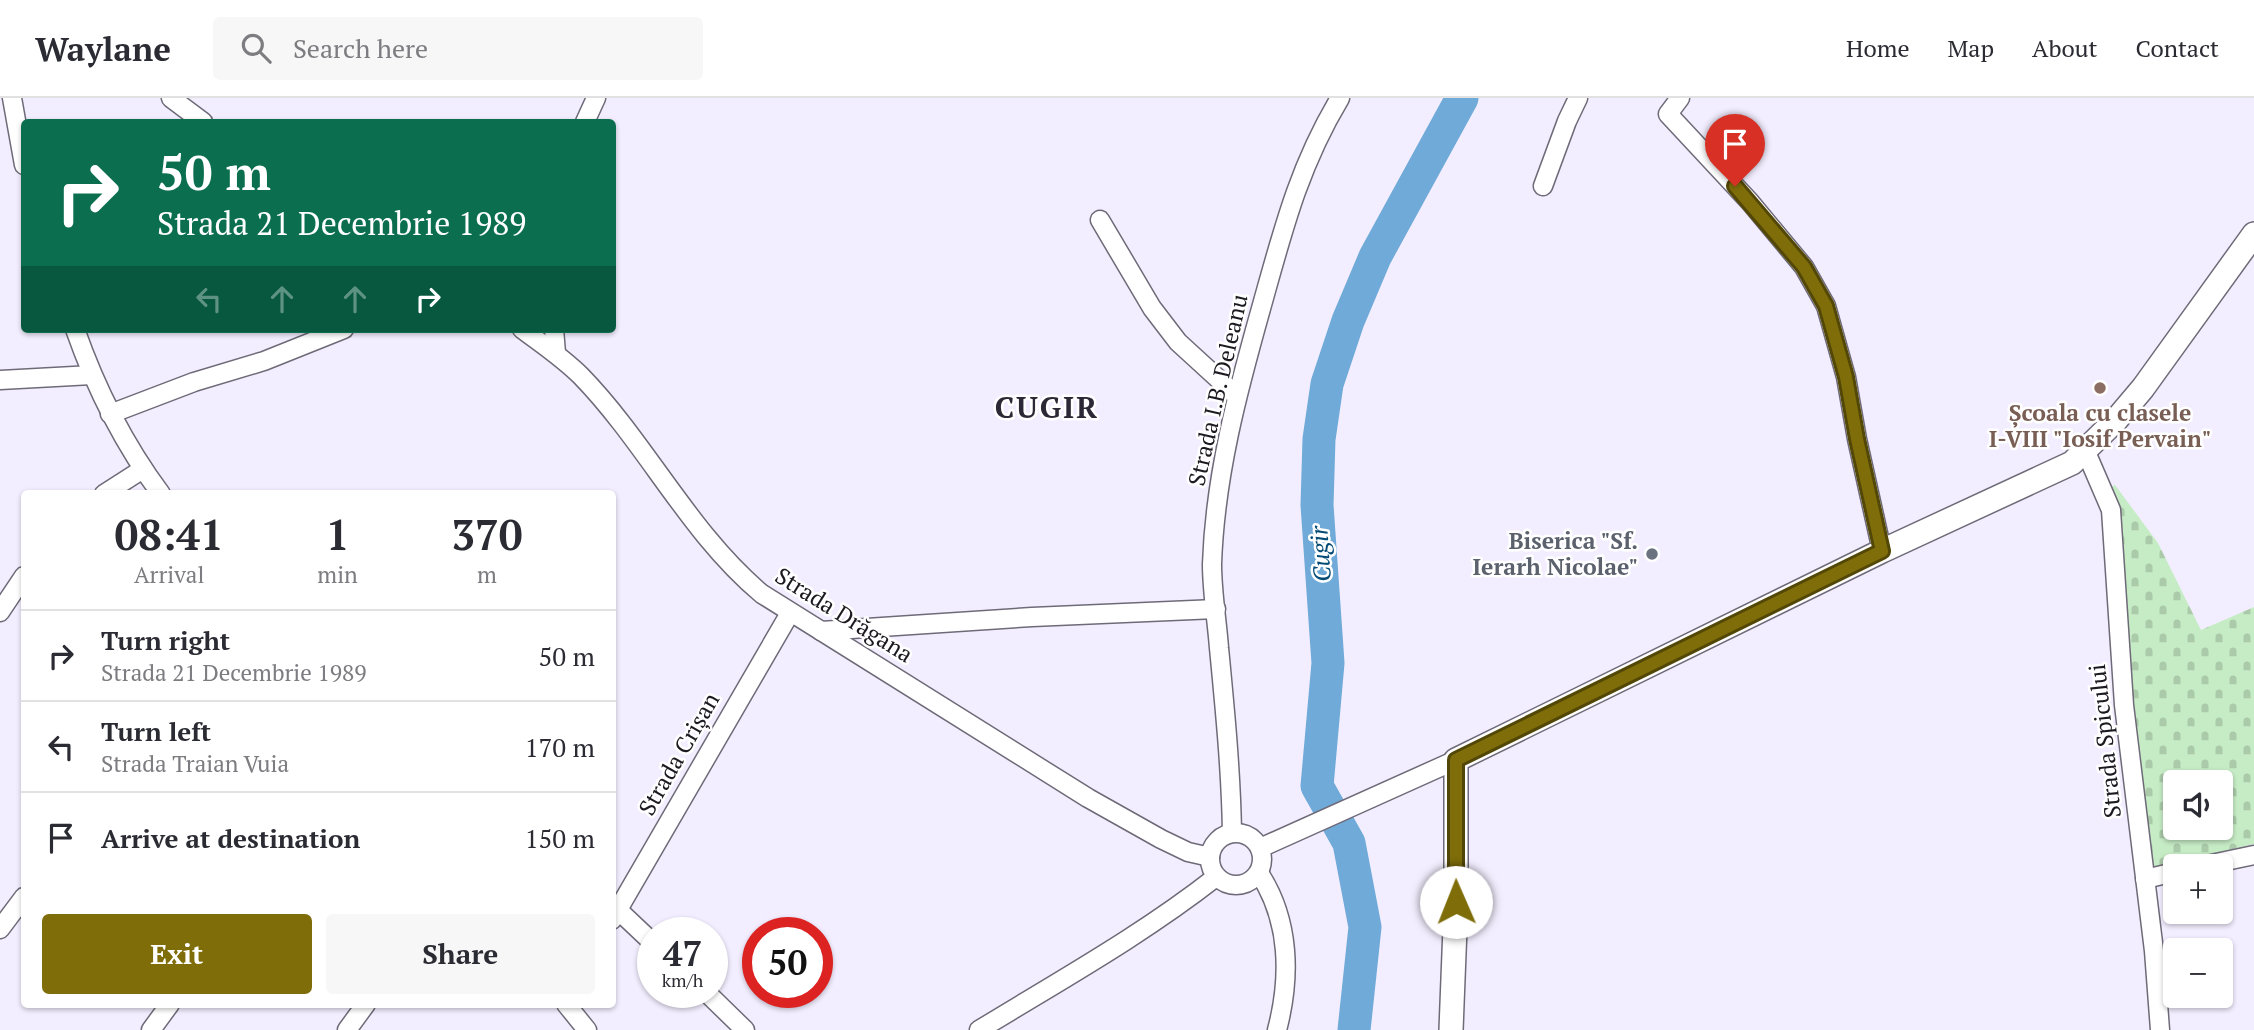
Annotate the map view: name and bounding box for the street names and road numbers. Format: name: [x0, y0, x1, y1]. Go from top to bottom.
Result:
street label: Strada I.B. Deleanu: [1180, 291, 1255, 489]
street label: Strada Drăgana: [769, 560, 919, 670]
street label: Strada Spicului: [2081, 663, 2128, 820]
street label: Strada Crișan: [631, 686, 726, 821]

